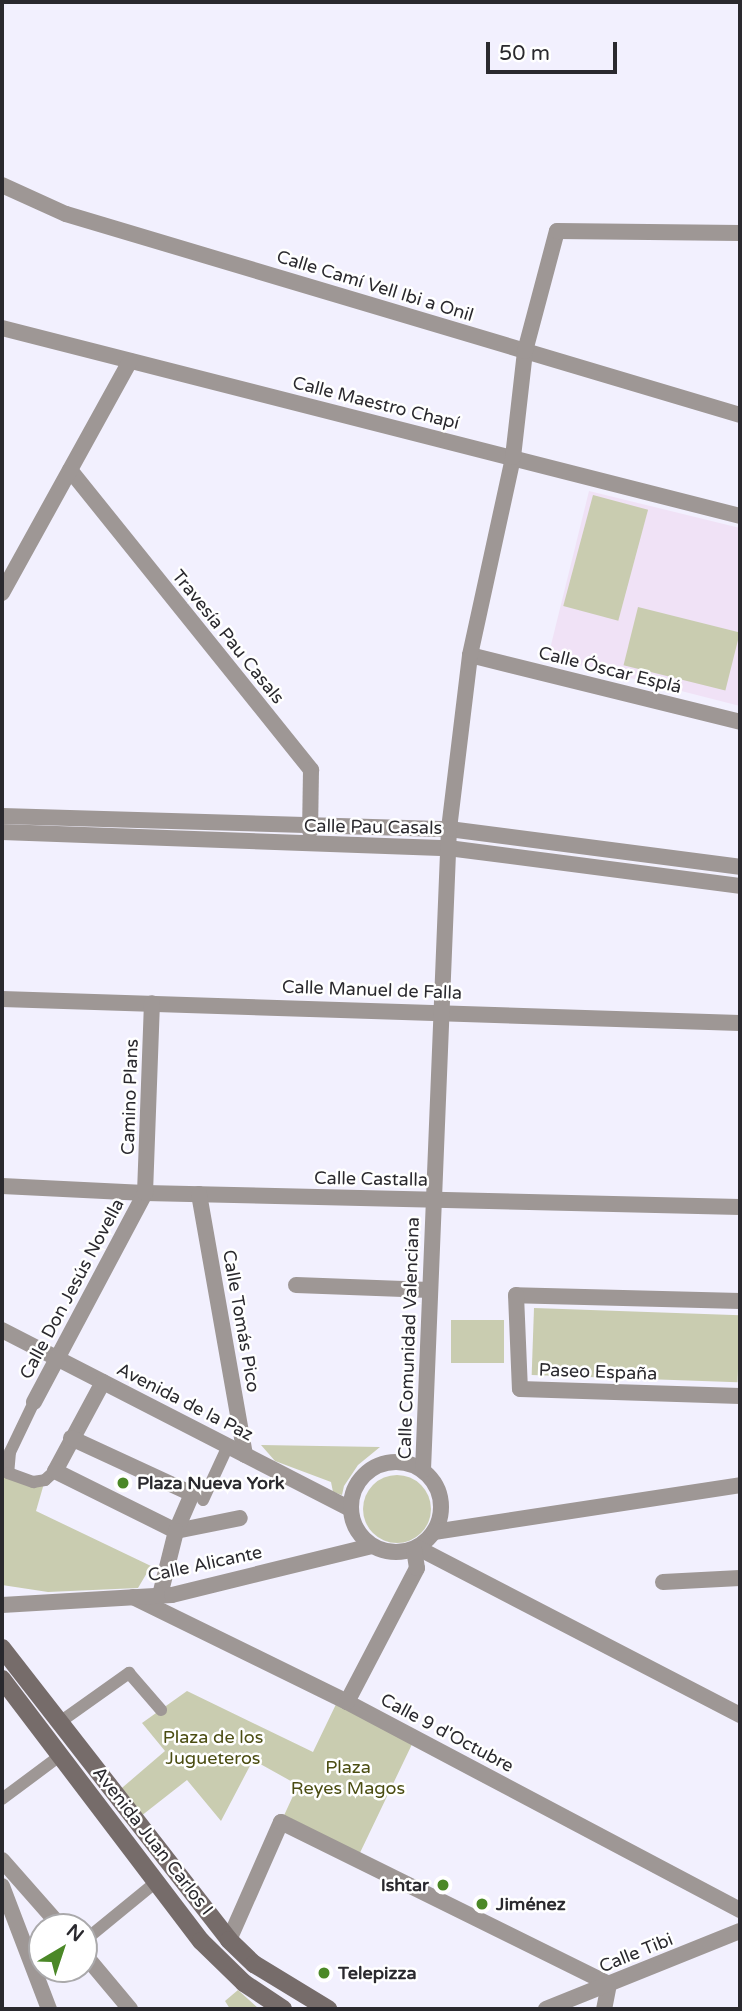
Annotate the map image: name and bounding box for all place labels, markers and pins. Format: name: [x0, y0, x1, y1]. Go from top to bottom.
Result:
place label: Plaza Nueva York: [137, 1472, 285, 1494]
marker: Plaza Nueva York: [115, 1475, 131, 1491]
place label: Ishtar: [381, 1874, 429, 1896]
marker: Ishtar: [435, 1877, 451, 1893]
place label: Jiménez: [496, 1893, 566, 1915]
marker: Jiménez: [474, 1896, 490, 1912]
place label: Telepizza: [338, 1962, 417, 1984]
marker: Telepizza: [316, 1965, 332, 1981]

